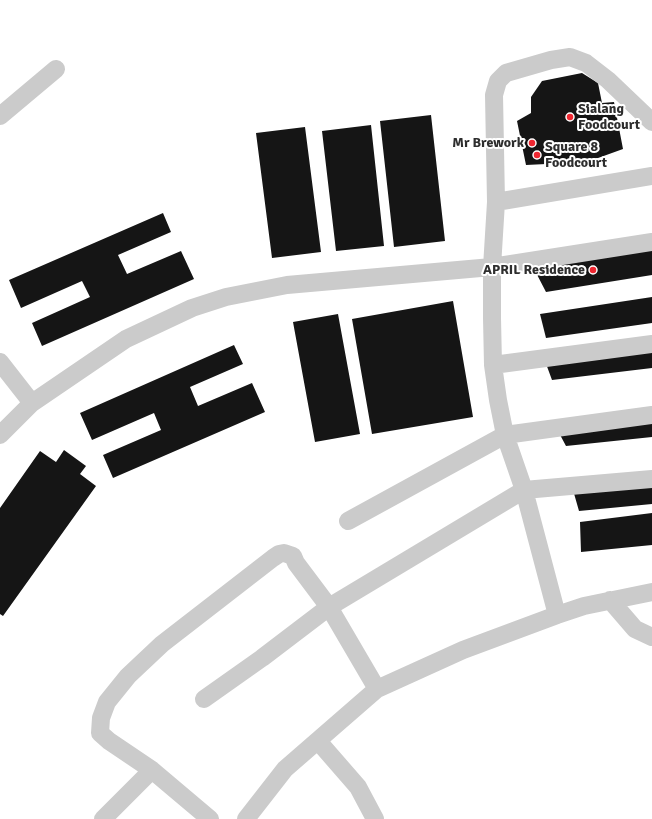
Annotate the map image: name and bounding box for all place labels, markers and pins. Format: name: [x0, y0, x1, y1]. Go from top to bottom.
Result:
place label: Sialang Foodcourt: [578, 101, 640, 134]
marker: Sialang Foodcourt: [565, 112, 575, 122]
place label: Mr Brework: [452, 135, 524, 151]
marker: Mr Brework: [527, 138, 537, 148]
place label: Square 8 Foodcourt: [545, 139, 607, 172]
marker: Square 8 Foodcourt: [532, 150, 542, 160]
place label: APRIL Residence: [483, 262, 585, 278]
marker: APRIL Residence: [588, 265, 598, 275]

